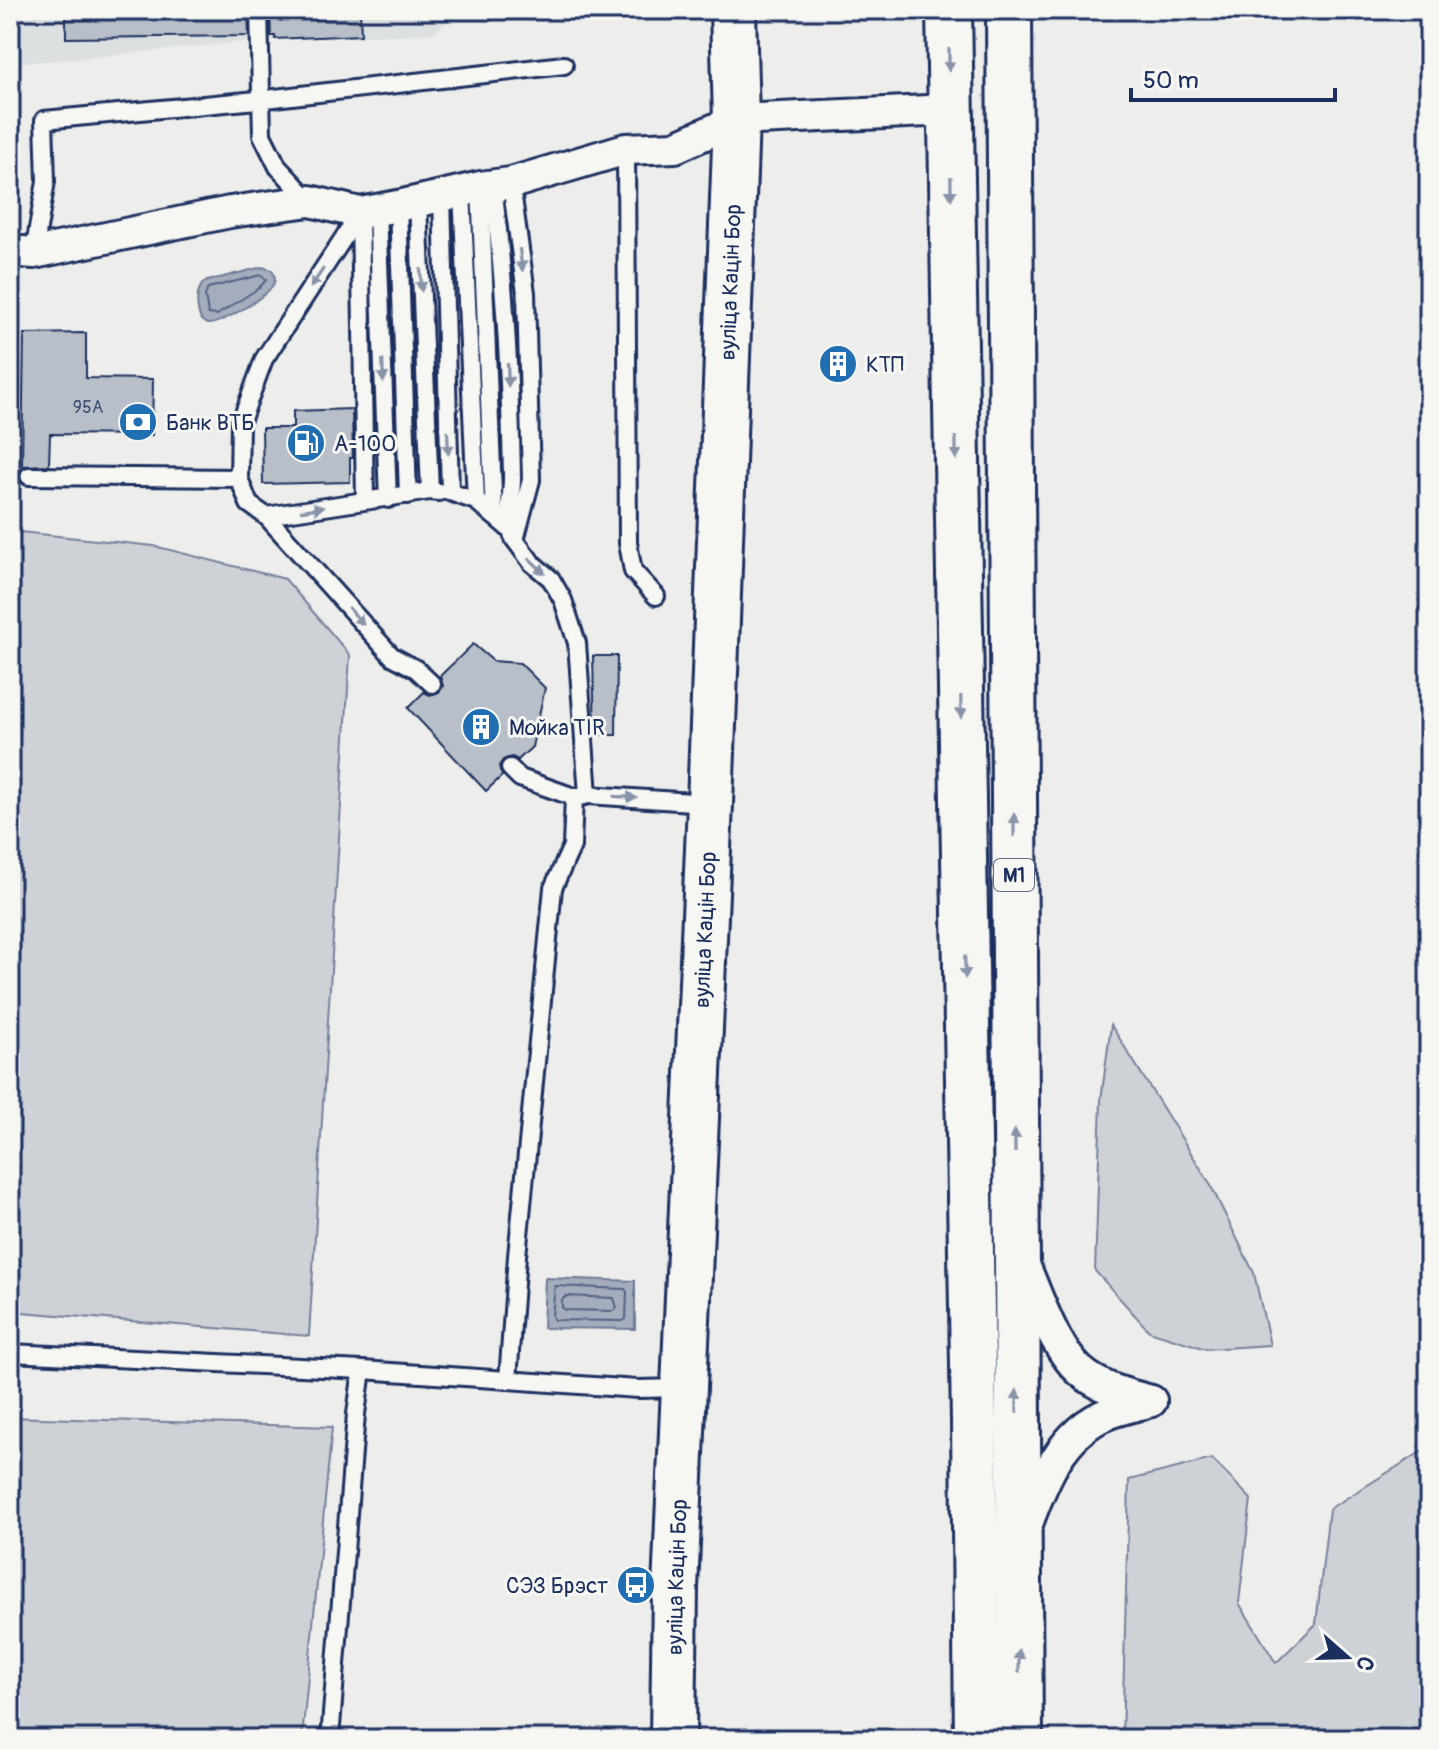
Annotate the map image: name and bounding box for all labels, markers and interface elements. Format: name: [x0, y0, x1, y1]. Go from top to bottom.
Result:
one-way arrow: [943, 48, 955, 73]
scale bar: [1131, 52, 1335, 102]
text: 50 m: [1143, 66, 1199, 95]
one-way arrow: [944, 176, 957, 201]
street label: вуліца Кацін Бор: [714, 204, 748, 361]
one-way arrow: [515, 248, 528, 273]
one-way arrow: [310, 268, 325, 289]
one-way arrow: [415, 268, 428, 293]
building icon: КТП: [817, 343, 859, 385]
place label: КТП: [866, 351, 904, 379]
one-way arrow: [377, 359, 390, 384]
one-way arrow: [502, 363, 515, 388]
house number: 95А: [73, 396, 104, 419]
bank icon: Банк ВТБ: [117, 401, 159, 443]
place label: Банк ВТБ: [166, 409, 254, 437]
fuel station icon: А-100: [285, 422, 327, 464]
place label: А-100: [334, 430, 396, 458]
one-way arrow: [442, 431, 455, 456]
one-way arrow: [949, 436, 962, 461]
one-way arrow: [300, 502, 325, 514]
one-way arrow: [527, 556, 546, 575]
one-way arrow: [346, 606, 364, 625]
one-way arrow: [954, 695, 967, 720]
building icon: Мойка TIR: [460, 706, 502, 748]
place label: Мойка TIR: [509, 714, 605, 742]
one-way arrow: [613, 791, 638, 804]
one-way arrow: [1008, 812, 1020, 837]
street label: вуліца Кацін Бор: [688, 851, 723, 1008]
road number: М1: [994, 859, 1034, 891]
one-way arrow: [959, 955, 972, 980]
one-way arrow: [1009, 1128, 1022, 1153]
one-way arrow: [1011, 1388, 1023, 1413]
street label: вуліца Кацін Бор: [661, 1498, 694, 1655]
bus stop icon: СЭЗ Брэст: [615, 1564, 657, 1606]
place label: СЭЗ Брэст: [506, 1572, 608, 1600]
north arrow: [1307, 1617, 1387, 1697]
one-way arrow: [1013, 1648, 1025, 1673]
text: С: [1349, 1652, 1380, 1675]

